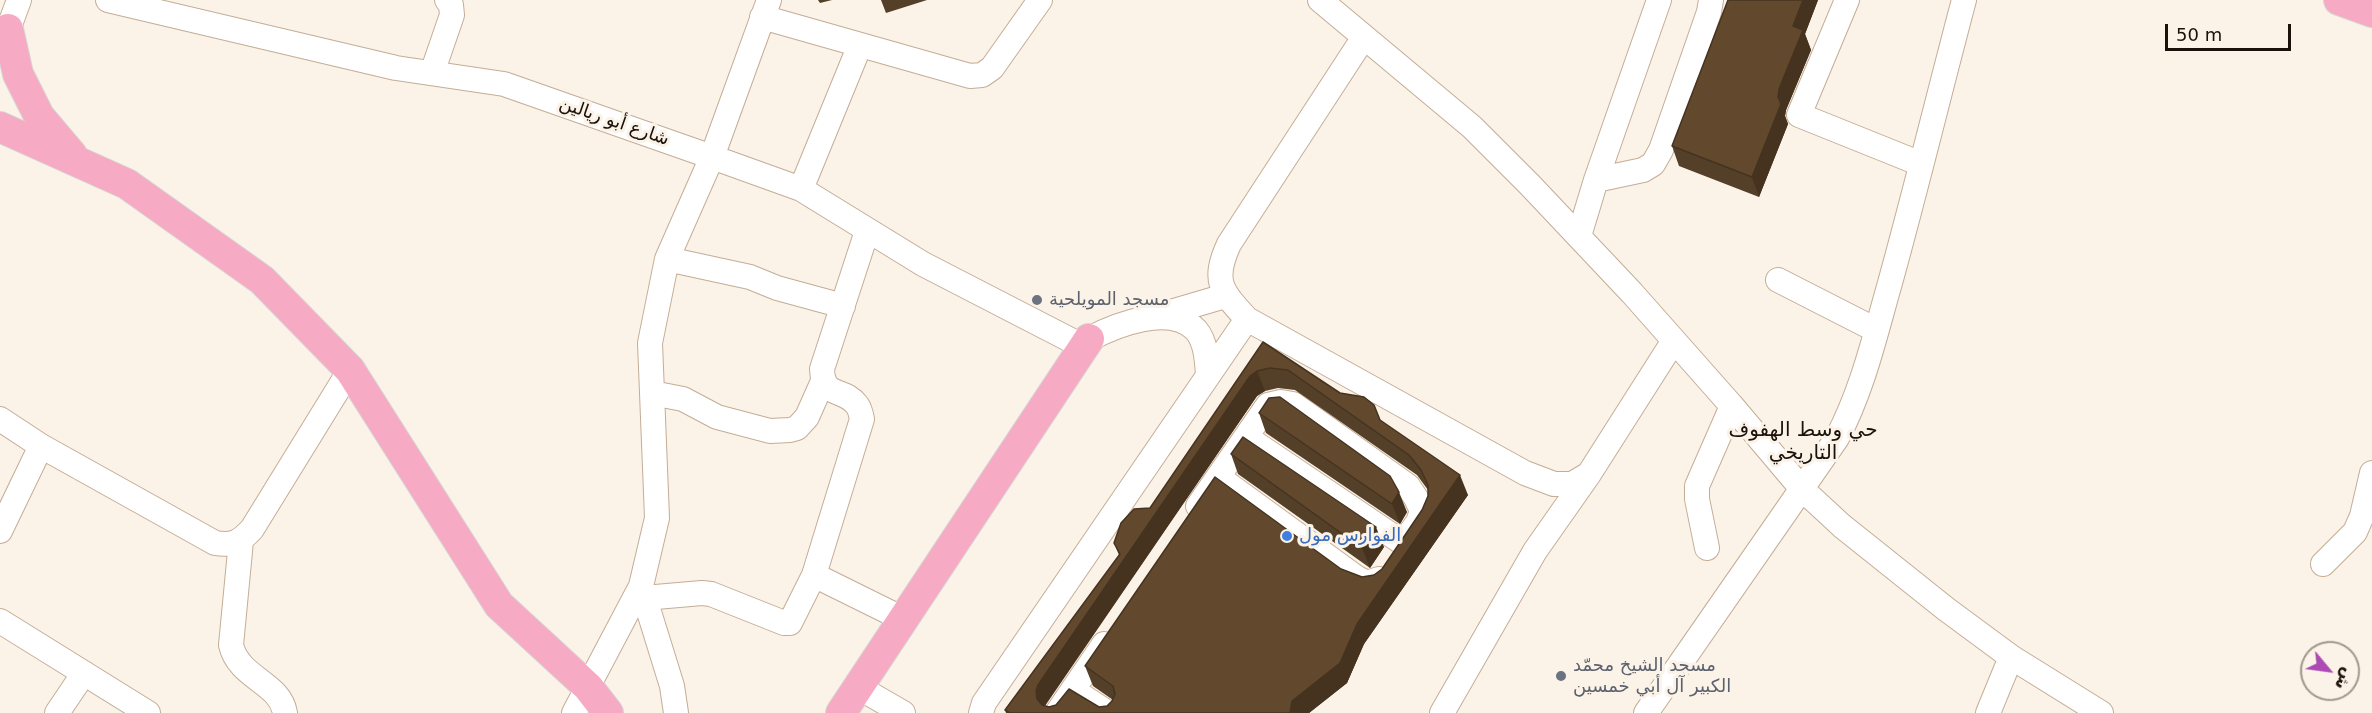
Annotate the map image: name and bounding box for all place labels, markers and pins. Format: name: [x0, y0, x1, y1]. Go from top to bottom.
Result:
place label: مسجد المويلحية: [1049, 289, 1169, 311]
marker: مسجد المويلحية: [1030, 293, 1044, 307]
place label: الفوارس مول: [1299, 525, 1401, 547]
marker: الفوارس مول: [1280, 529, 1294, 543]
place label: مسجد الشيخ محمّد الكبير آل أبي خمسين: [1573, 655, 1731, 698]
marker: مسجد الشيخ محمّد الكبير آل أبي خمسين: [1554, 669, 1568, 683]

